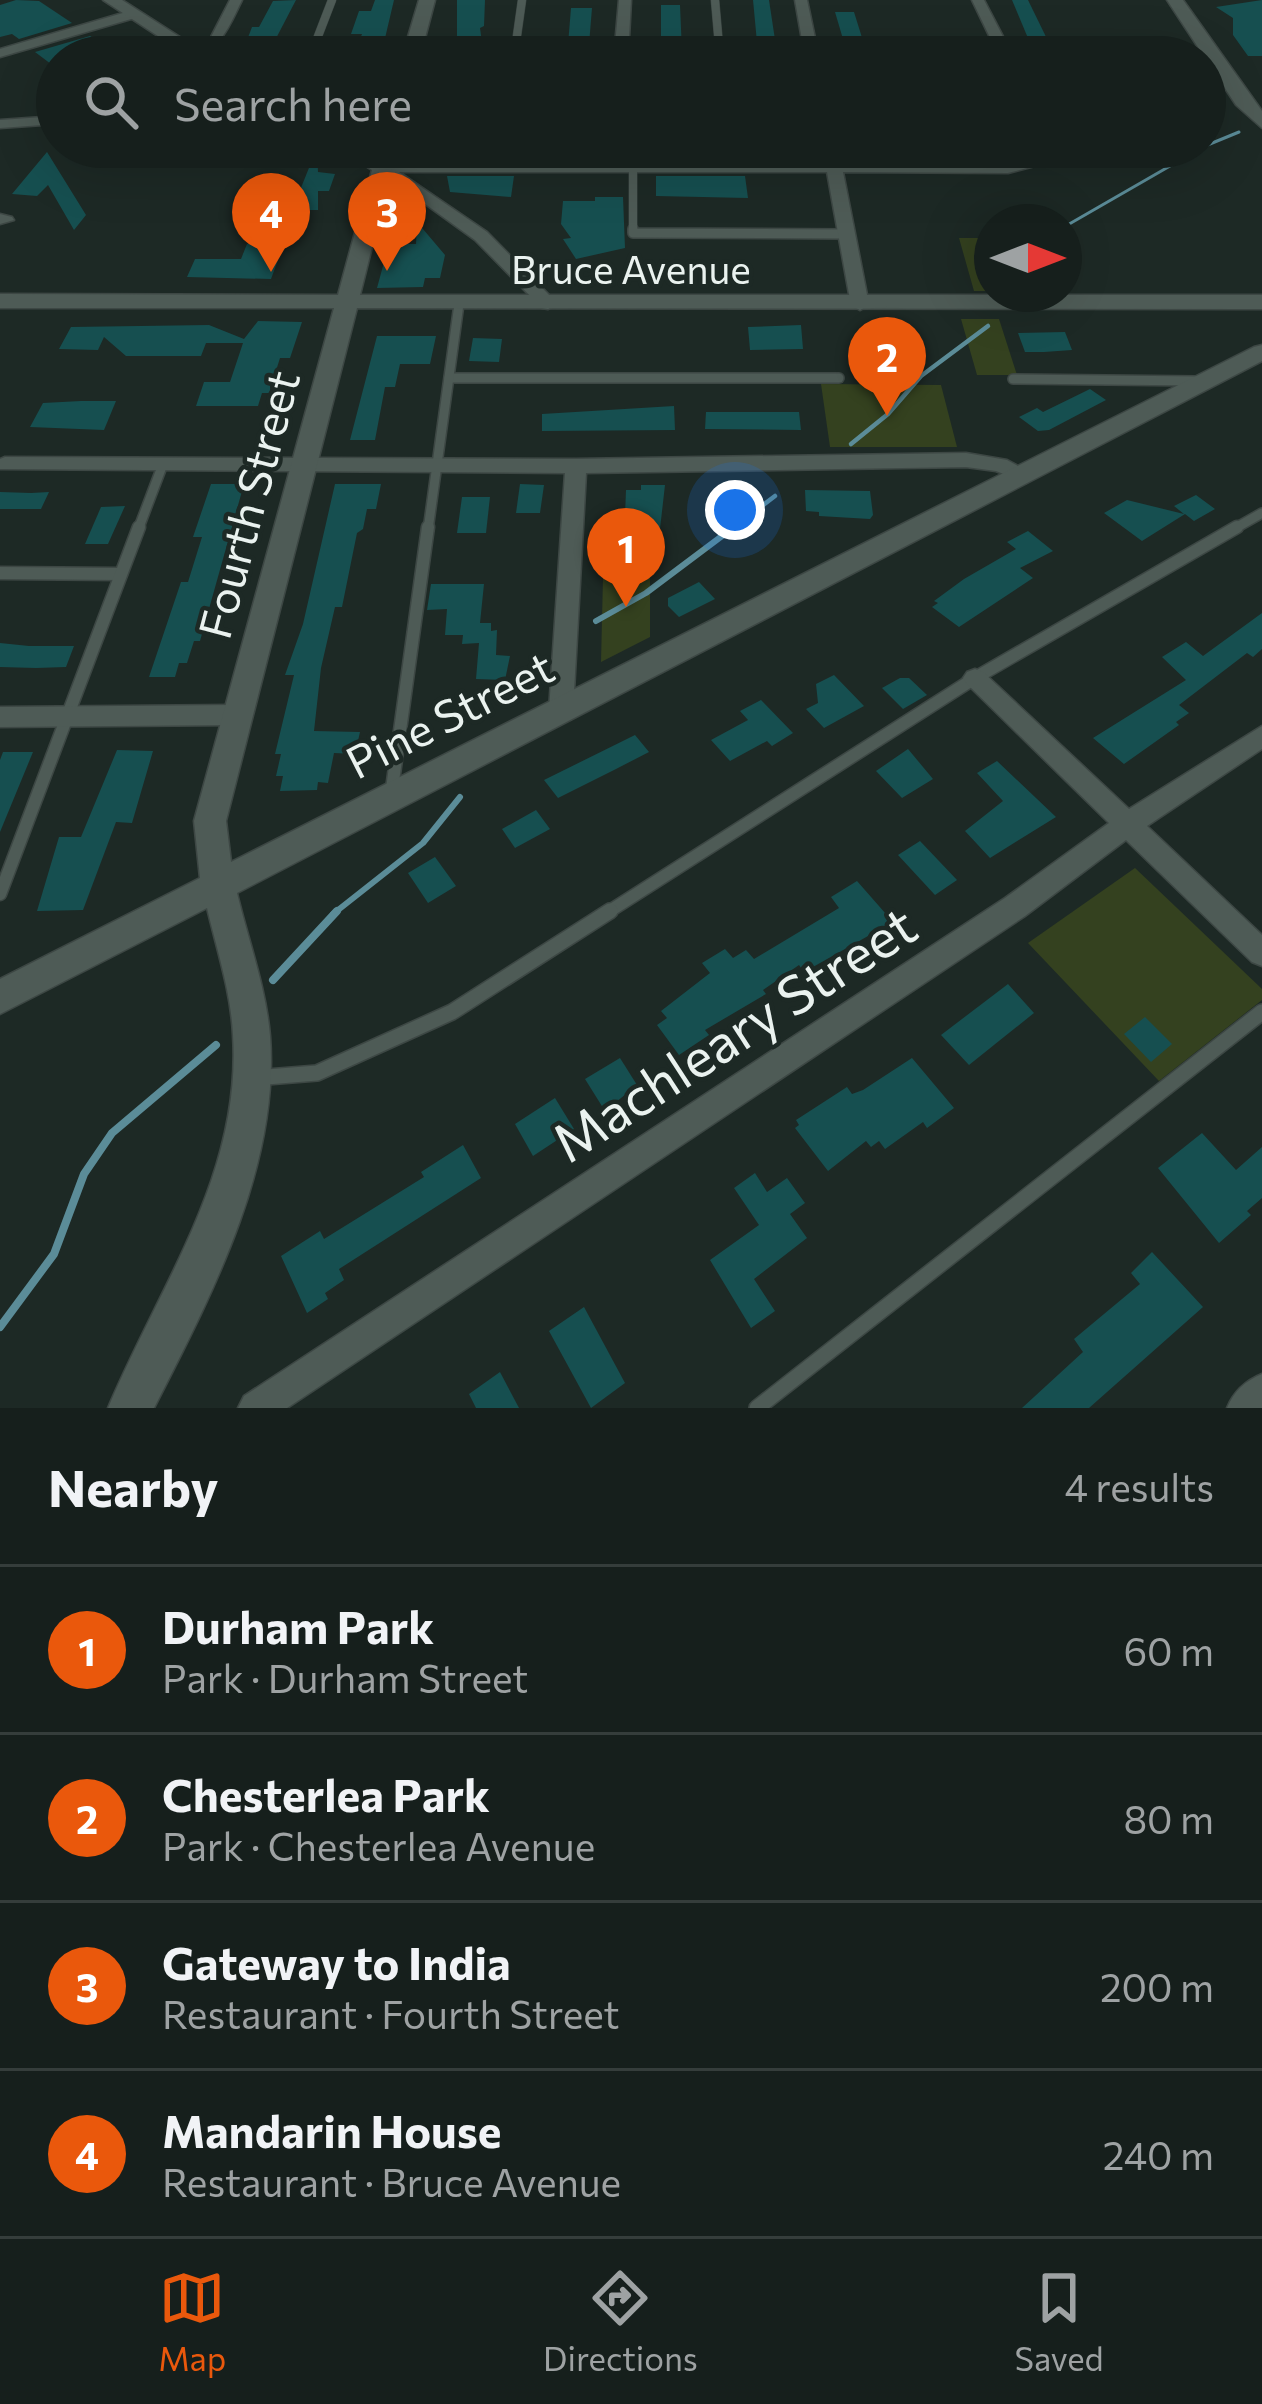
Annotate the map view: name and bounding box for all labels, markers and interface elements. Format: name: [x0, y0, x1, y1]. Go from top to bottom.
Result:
search box: [36, 36, 1226, 168]
icon: search: [78, 69, 144, 135]
text: Search here: [174, 75, 412, 130]
pin: 3: [348, 172, 426, 271]
pin: 4: [232, 173, 310, 272]
north arrow: [974, 204, 1082, 312]
street label: Bruce Avenue: [511, 244, 751, 292]
pin: 2: [848, 317, 926, 416]
street label: Fourth Street: [185, 364, 309, 644]
your location: [705, 480, 765, 540]
pin: 1: [587, 508, 665, 607]
street label: Pine Street: [336, 637, 562, 789]
street label: Machleary Street: [539, 890, 927, 1174]
text: Nearby: [48, 1455, 218, 1518]
text: 4 results: [1064, 1462, 1214, 1510]
text: Durham Park: [162, 1598, 434, 1653]
text: 1: [78, 1626, 96, 1674]
text: 60 m: [1123, 1626, 1214, 1674]
text: Park · Durham Street: [162, 1653, 528, 1701]
text: Chesterlea Park: [162, 1766, 490, 1821]
text: 2: [76, 1794, 98, 1842]
text: 80 m: [1123, 1794, 1214, 1842]
text: Park · Chesterlea Avenue: [162, 1821, 595, 1869]
text: Gateway to India: [162, 1934, 511, 1989]
text: 3: [76, 1962, 98, 2010]
text: 200 m: [1100, 1962, 1214, 2010]
text: Restaurant · Fourth Street: [162, 1989, 620, 2037]
text: Mandarin House: [162, 2102, 501, 2157]
text: 4: [75, 2130, 99, 2178]
text: 240 m: [1103, 2130, 1214, 2178]
text: Restaurant · Bruce Avenue: [162, 2157, 621, 2205]
tab: Map: [158, 2265, 226, 2378]
tab: Directions: [543, 2265, 698, 2378]
tab: Saved: [1015, 2265, 1104, 2378]

